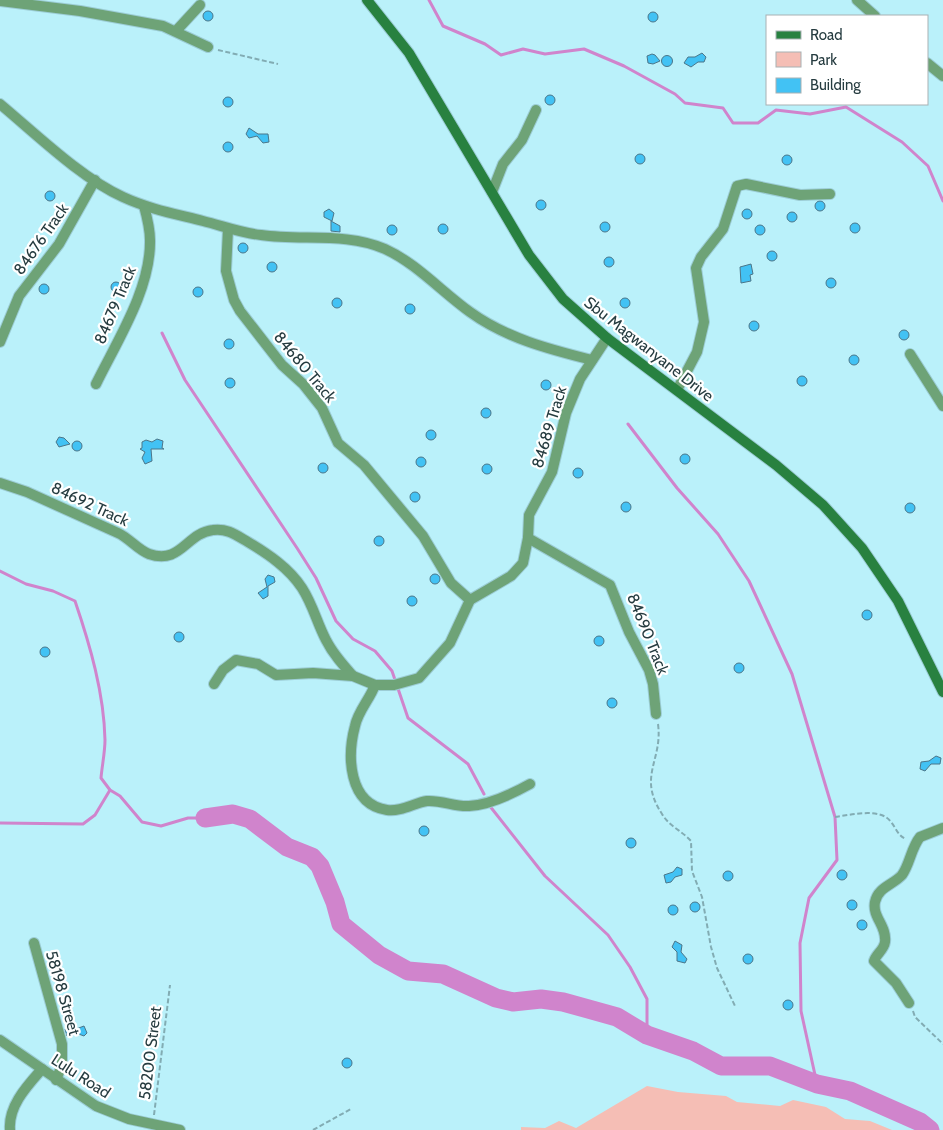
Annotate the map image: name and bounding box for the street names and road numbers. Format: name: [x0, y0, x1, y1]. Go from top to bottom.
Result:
street label: 84676 Track: [10, 199, 73, 278]
street label: 84679 Track: [90, 262, 140, 347]
street label: Sbu Magwanyane Drive: [581, 293, 717, 405]
street label: 84680 Track: [270, 328, 341, 407]
street label: 84689 Track: [528, 383, 571, 470]
street label: 84692 Track: [48, 478, 133, 531]
street label: 84690 Track: [623, 591, 673, 678]
street label: 58198 Street: [42, 949, 84, 1038]
street label: 58200 Street: [135, 1005, 165, 1101]
street label: Lulu Road: [48, 1050, 114, 1102]

